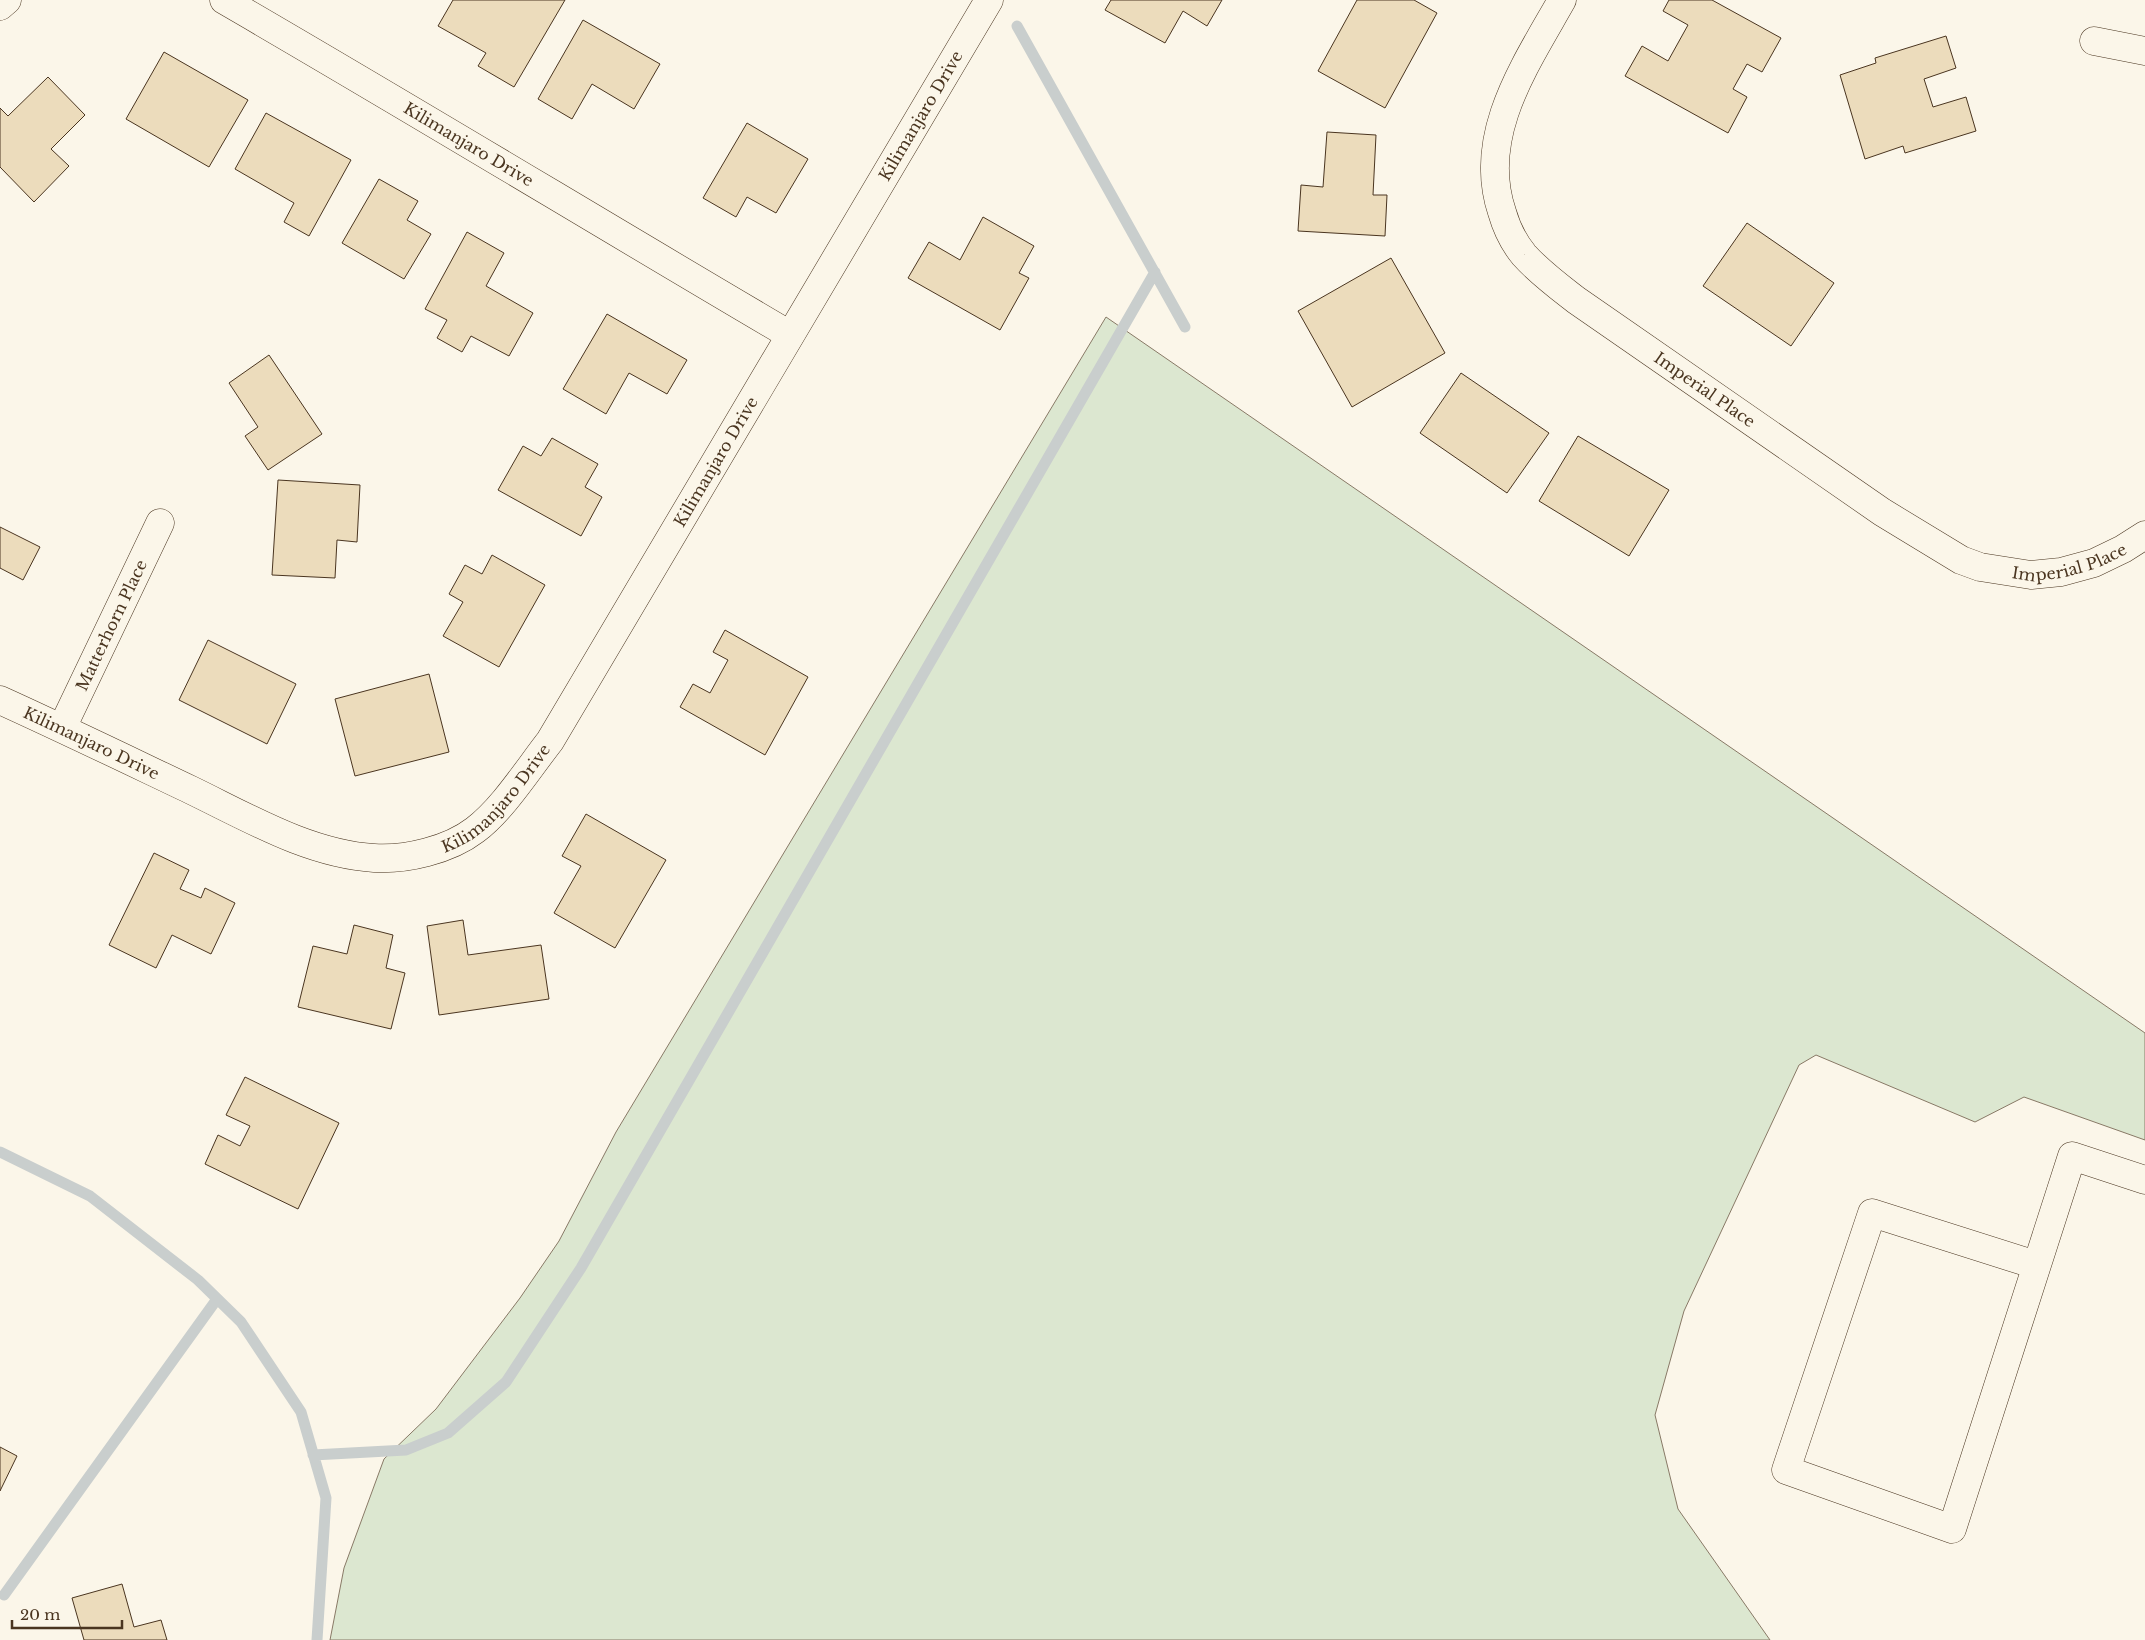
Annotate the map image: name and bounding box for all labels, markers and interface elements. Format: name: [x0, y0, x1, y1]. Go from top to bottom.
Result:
street label: Kilimanjaro Drive: [874, 47, 967, 184]
street label: Kilimanjaro Drive: [400, 98, 537, 191]
street label: Imperial Place: [1650, 347, 1759, 431]
street label: Kilimanjaro Drive: [669, 393, 762, 530]
street label: Imperial Place: [2011, 539, 2130, 586]
street label: Matterhorn Place: [71, 556, 151, 694]
street label: Kilimanjaro Drive: [20, 702, 163, 783]
street label: Kilimanjaro Drive: [438, 740, 554, 857]
scale bar: [12, 1598, 122, 1630]
text: 20 m: [20, 1605, 60, 1624]

